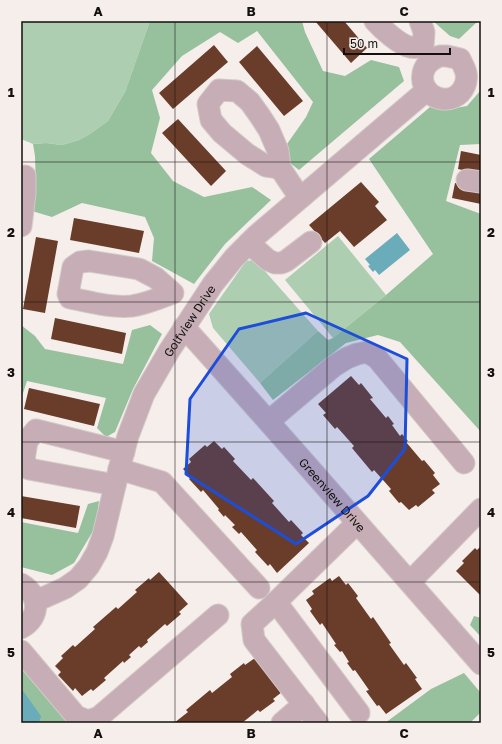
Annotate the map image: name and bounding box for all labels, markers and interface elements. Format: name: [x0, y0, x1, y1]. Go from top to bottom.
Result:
text: A: [93, 3, 103, 19]
text: B: [246, 3, 256, 19]
text: C: [399, 3, 409, 19]
scale bar: [344, 30, 450, 56]
text: 50 m: [350, 36, 378, 51]
text: 1: [8, 84, 15, 100]
text: 1: [488, 84, 495, 100]
text: 2: [7, 224, 15, 240]
text: 2: [487, 224, 495, 240]
street label: Golfview Drive: [160, 282, 218, 359]
text: 3: [7, 364, 15, 380]
text: 3: [487, 364, 495, 380]
street label: Greenview Drive: [296, 454, 369, 535]
text: 4: [7, 504, 15, 520]
text: 4: [487, 504, 495, 520]
text: 5: [7, 644, 15, 660]
text: 5: [487, 644, 495, 660]
text: A: [93, 725, 103, 741]
text: B: [246, 725, 256, 741]
text: C: [399, 725, 409, 741]

